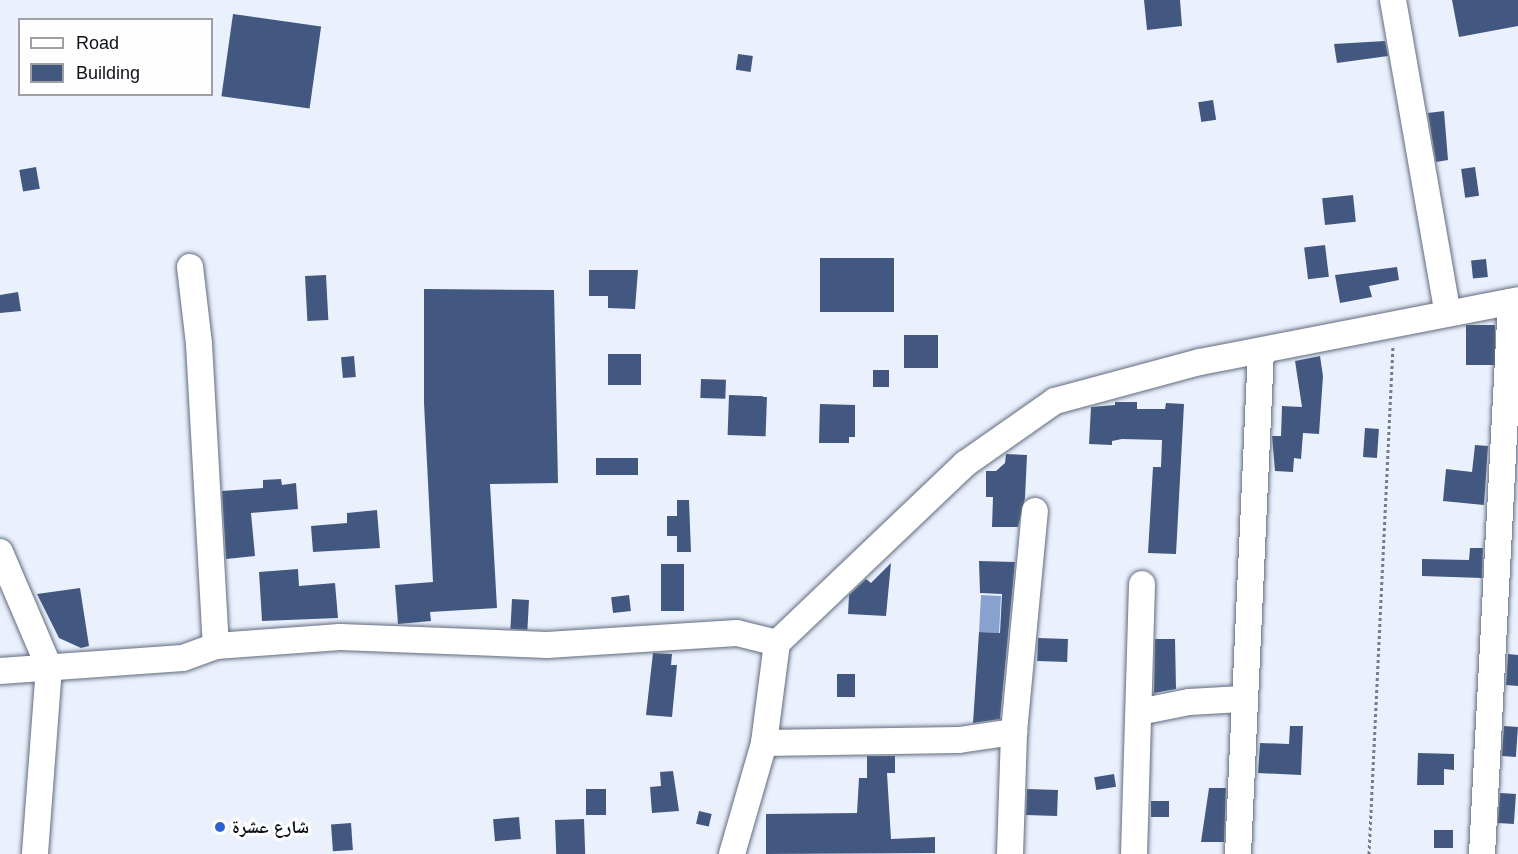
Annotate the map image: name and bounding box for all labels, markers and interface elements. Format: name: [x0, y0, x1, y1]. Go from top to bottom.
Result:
legend: [18, 18, 213, 96]
text: Road: [76, 33, 119, 53]
text: Building: [76, 63, 140, 83]
place label: شارع عشرة: [232, 816, 309, 838]
marker: شارع عشرة: [213, 820, 227, 834]

